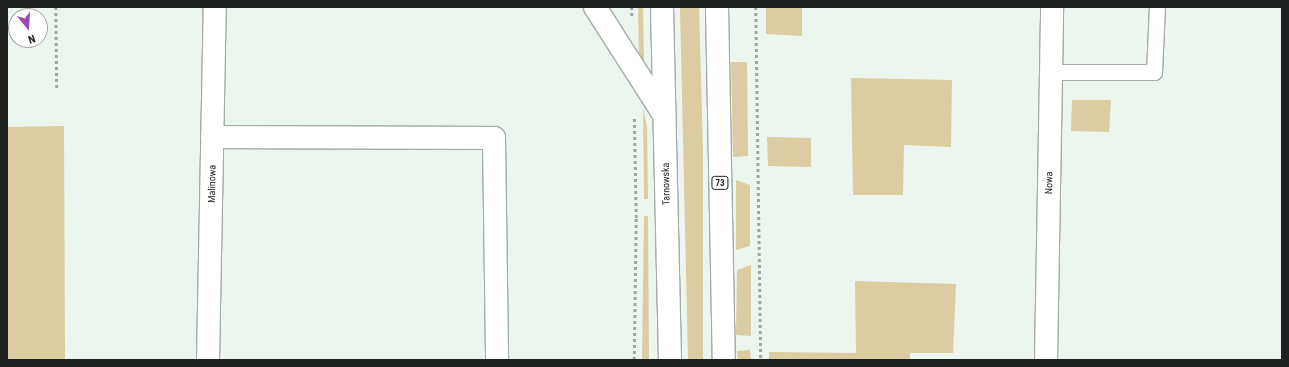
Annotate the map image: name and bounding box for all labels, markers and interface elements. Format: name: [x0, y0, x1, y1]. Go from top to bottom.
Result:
north arrow: [8, 8, 48, 48]
text: N: [26, 32, 37, 46]
street label: Tarnowska: [660, 163, 672, 205]
street label: Malinowa: [206, 165, 218, 203]
street label: Nowa: [1043, 172, 1055, 194]
road number: 73: [711, 176, 729, 190]

